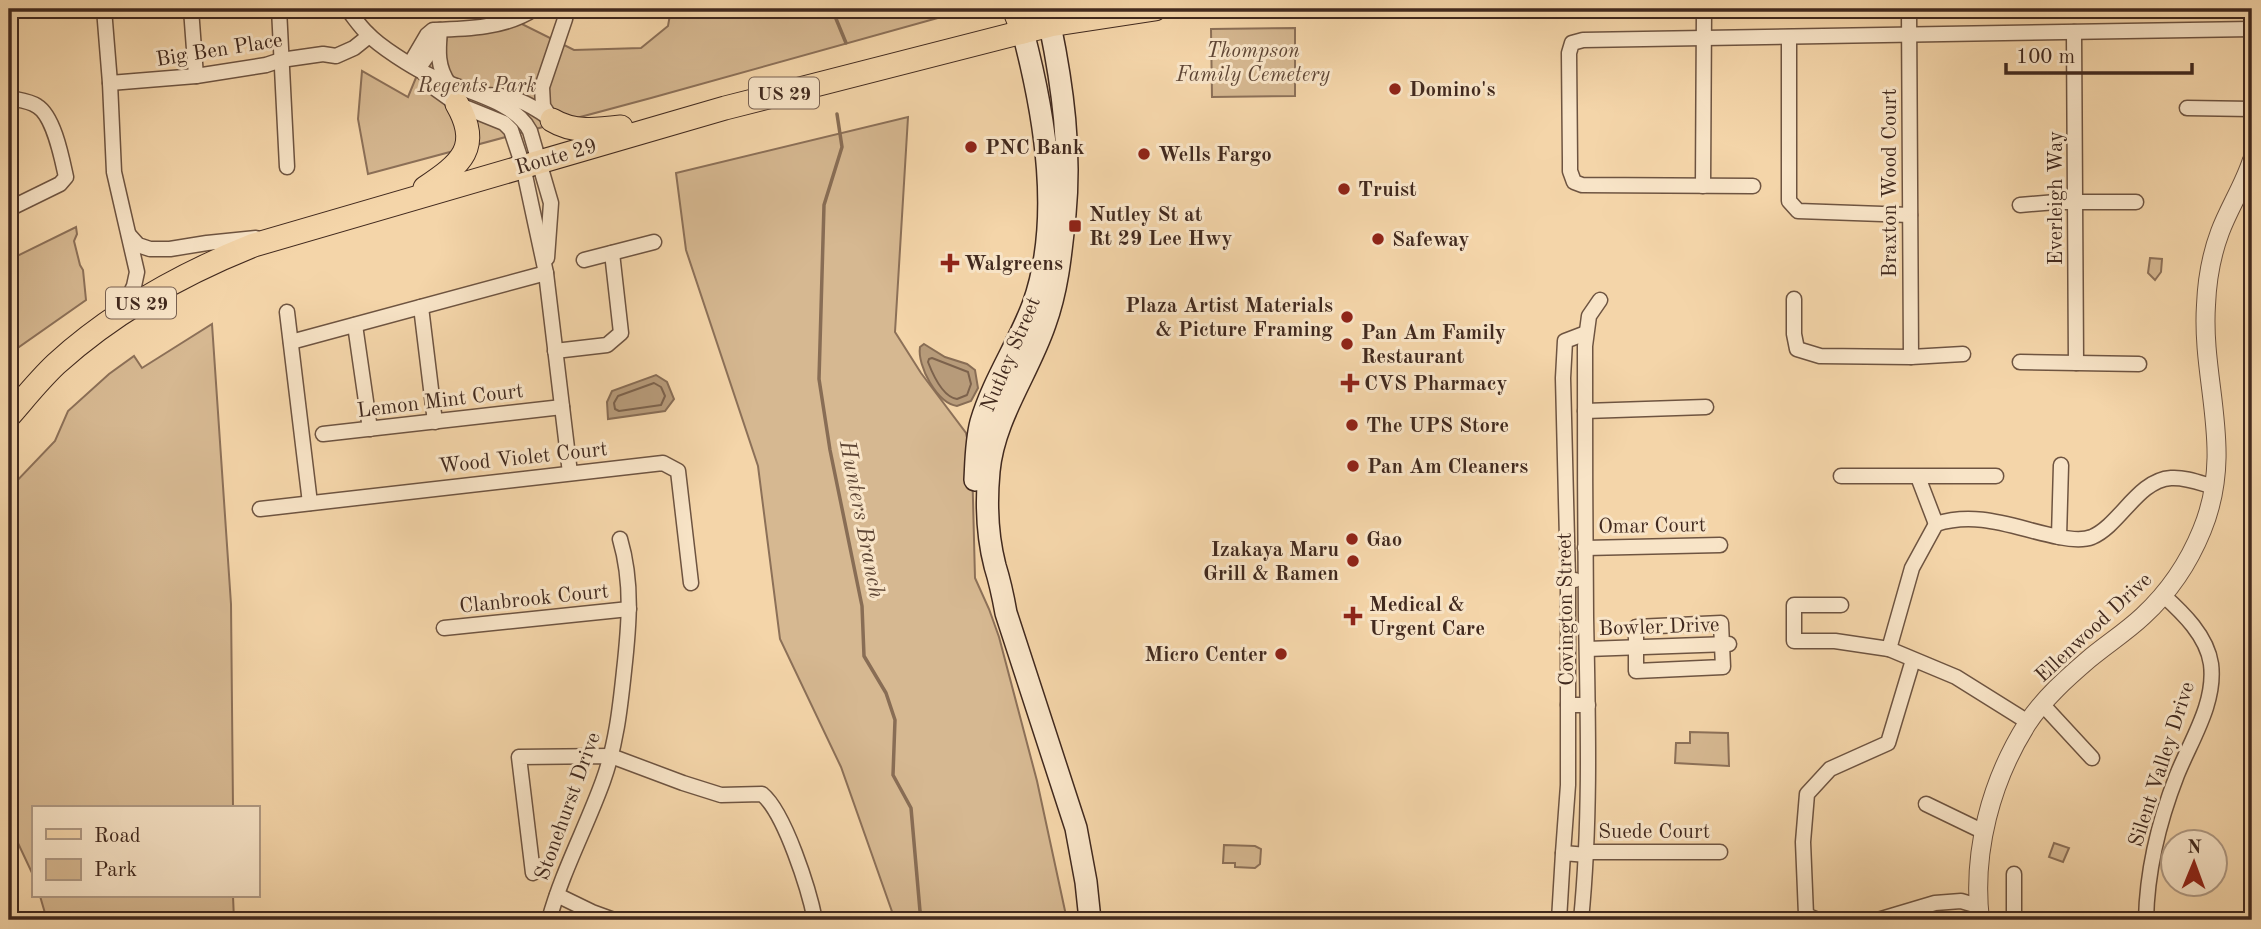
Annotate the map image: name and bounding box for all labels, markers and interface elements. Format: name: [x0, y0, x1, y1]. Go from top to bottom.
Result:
street label: Big Ben Place: [154, 30, 284, 71]
scale bar: [2006, 32, 2191, 76]
park label: Thompson Family Cemetery: [1175, 41, 1330, 86]
text: 100 m: [2016, 47, 2075, 68]
park label: Regents Park: [416, 76, 537, 97]
road number: US 29: [749, 78, 819, 108]
place label: Domino's: [1409, 80, 1495, 101]
marker: Domino's: [1387, 81, 1403, 97]
street label: Braxton Wood Court: [1880, 88, 1901, 278]
street label: Everleigh Way: [2046, 131, 2067, 265]
street label: Route 29: [513, 136, 600, 179]
place label: PNC Bank: [985, 138, 1085, 159]
marker: PNC Bank: [963, 139, 979, 155]
place label: Wells Fargo: [1158, 145, 1272, 166]
marker: Wells Fargo: [1136, 146, 1152, 162]
place label: Truist: [1358, 180, 1417, 201]
marker: Truist: [1336, 181, 1352, 197]
place label: Nutley St at Rt 29 Lee Hwy: [1089, 205, 1232, 250]
marker: Nutley St at Rt 29 Lee Hwy: [1067, 218, 1083, 234]
place label: Safeway: [1392, 230, 1469, 251]
marker: Safeway: [1370, 231, 1386, 247]
place label: Walgreens: [964, 254, 1063, 275]
marker: Walgreens: [942, 255, 958, 271]
road number: US 29: [106, 288, 176, 318]
street label: Nutley Street: [978, 294, 1045, 415]
place label: Plaza Artist Materials & Picture Framing: [1125, 296, 1333, 341]
marker: Plaza Artist Materials & Picture Framing: [1339, 309, 1355, 325]
place label: Pan Am Family Restaurant: [1361, 323, 1506, 368]
marker: Pan Am Family Restaurant: [1339, 336, 1355, 352]
place label: CVS Pharmacy: [1364, 374, 1508, 395]
marker: CVS Pharmacy: [1342, 375, 1358, 391]
street label: Lemon Mint Court: [356, 381, 525, 422]
place label: The UPS Store: [1366, 416, 1509, 437]
marker: The UPS Store: [1344, 417, 1360, 433]
water label: Hunters Branch: [835, 437, 888, 600]
street label: Wood Violet Court: [438, 439, 609, 478]
place label: Pan Am Cleaners: [1367, 457, 1528, 478]
marker: Pan Am Cleaners: [1345, 458, 1361, 474]
street label: Omar Court: [1598, 515, 1706, 538]
place label: Gao: [1366, 530, 1402, 551]
marker: Gao: [1344, 531, 1360, 547]
street label: Covington Street: [1555, 532, 1578, 686]
place label: Izakaya Maru Grill & Ramen: [1203, 540, 1339, 585]
marker: Izakaya Maru Grill & Ramen: [1345, 553, 1361, 569]
street label: Ellenwood Drive: [2032, 569, 2156, 687]
street label: Clanbrook Court: [458, 581, 610, 618]
place label: Medical & Urgent Care: [1369, 595, 1485, 640]
marker: Medical & Urgent Care: [1343, 606, 1363, 626]
street label: Bowler Drive: [1598, 615, 1720, 640]
place label: Micro Center: [1145, 645, 1267, 666]
marker: Micro Center: [1273, 646, 1289, 662]
street label: Silent Valley Drive: [2126, 679, 2199, 849]
street label: Stonehurst Drive: [532, 730, 605, 883]
legend: [32, 806, 259, 898]
street label: Suede Court: [1598, 822, 1710, 843]
text: Road: [94, 826, 141, 847]
north arrow: [2160, 828, 2230, 898]
text: N: [2187, 839, 2202, 858]
text: Park: [94, 860, 137, 881]

